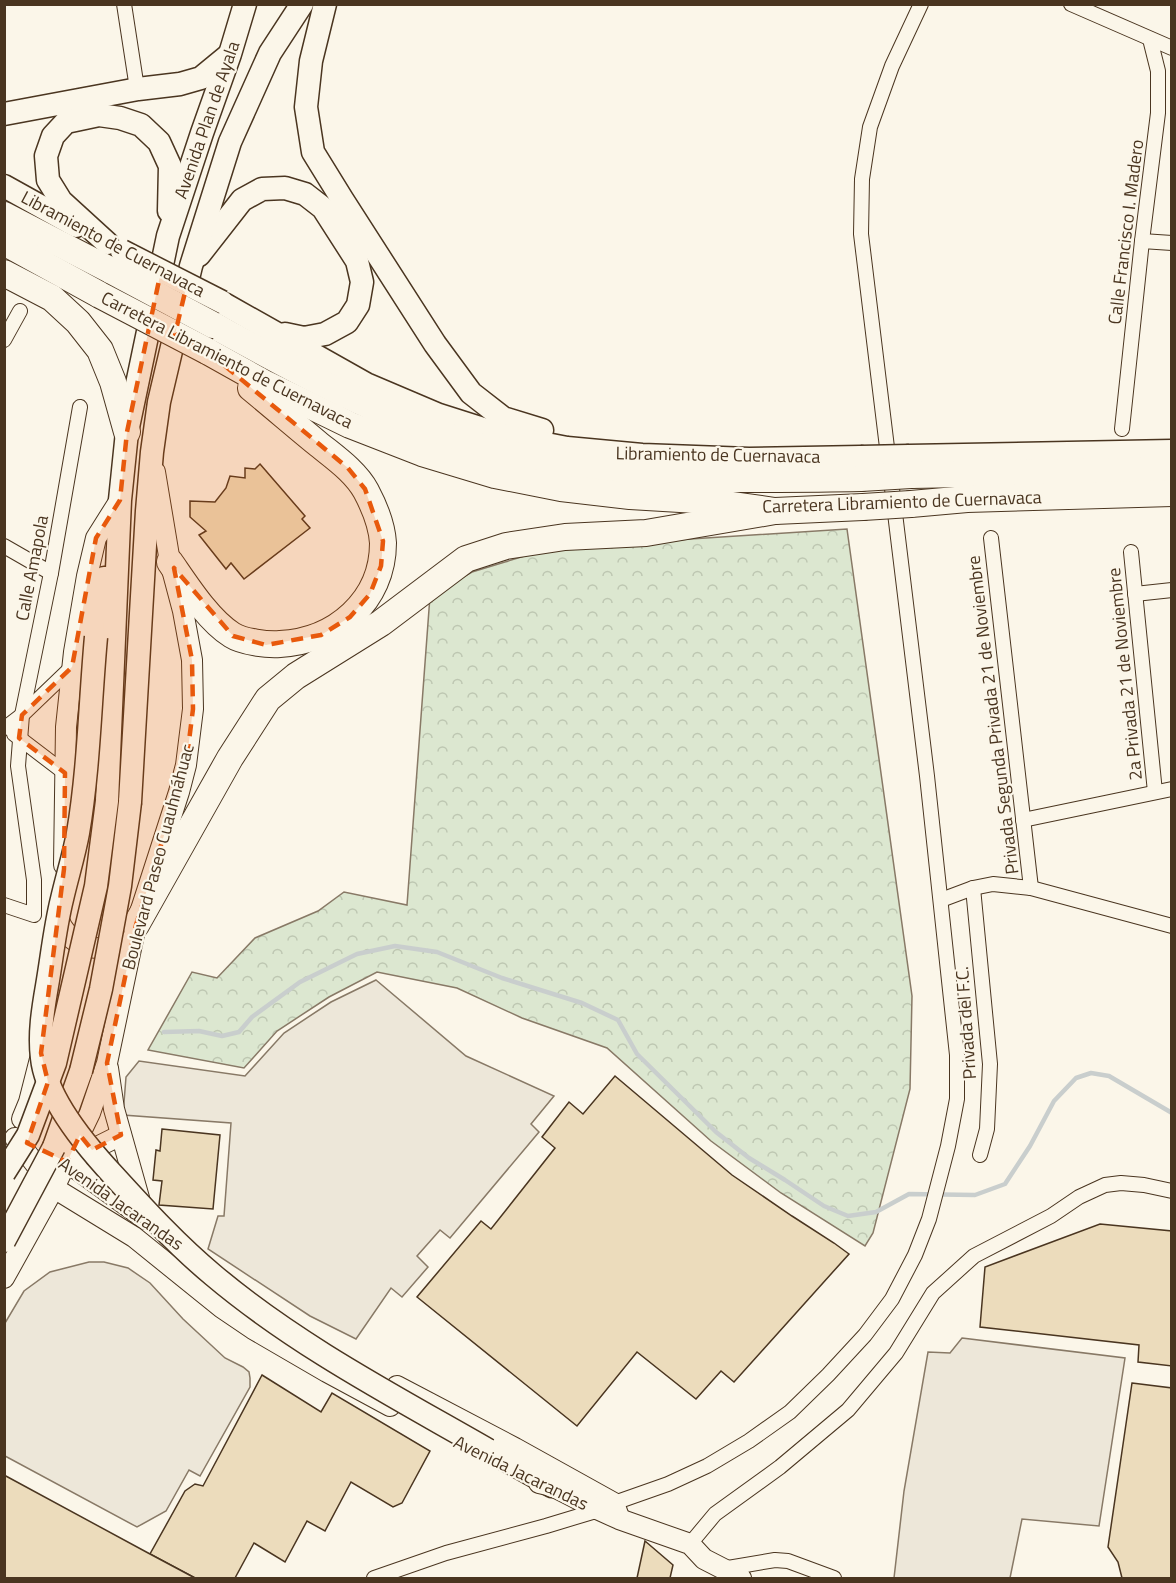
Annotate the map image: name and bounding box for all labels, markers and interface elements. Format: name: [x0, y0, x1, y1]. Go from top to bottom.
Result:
street label: Avenida Plan de Ayala: [167, 37, 246, 202]
street label: Calle Francisco I. Madero: [1101, 138, 1150, 326]
street label: Libramiento de Cuernavaca: [16, 184, 210, 304]
street label: Carretera Libramiento de Cuernavaca: [97, 284, 358, 435]
street label: Libramiento de Cuernavaca: [615, 439, 821, 470]
street label: Carretera Libramiento de Cuernavaca: [762, 483, 1042, 520]
street label: Calle Amapola: [8, 513, 55, 623]
street label: Privada Segunda Privada 21 de Noviembre: [960, 554, 1025, 876]
street label: 2a Privada 21 de Noviembre: [1100, 567, 1149, 782]
street label: Boulevard Paseo Cuauhnáhuac: [114, 741, 201, 973]
street label: Privada del F.C.: [948, 966, 983, 1080]
street label: Avenida Jacarandas: [53, 1150, 189, 1257]
street label: Avenida Jacarandas: [449, 1428, 593, 1517]

